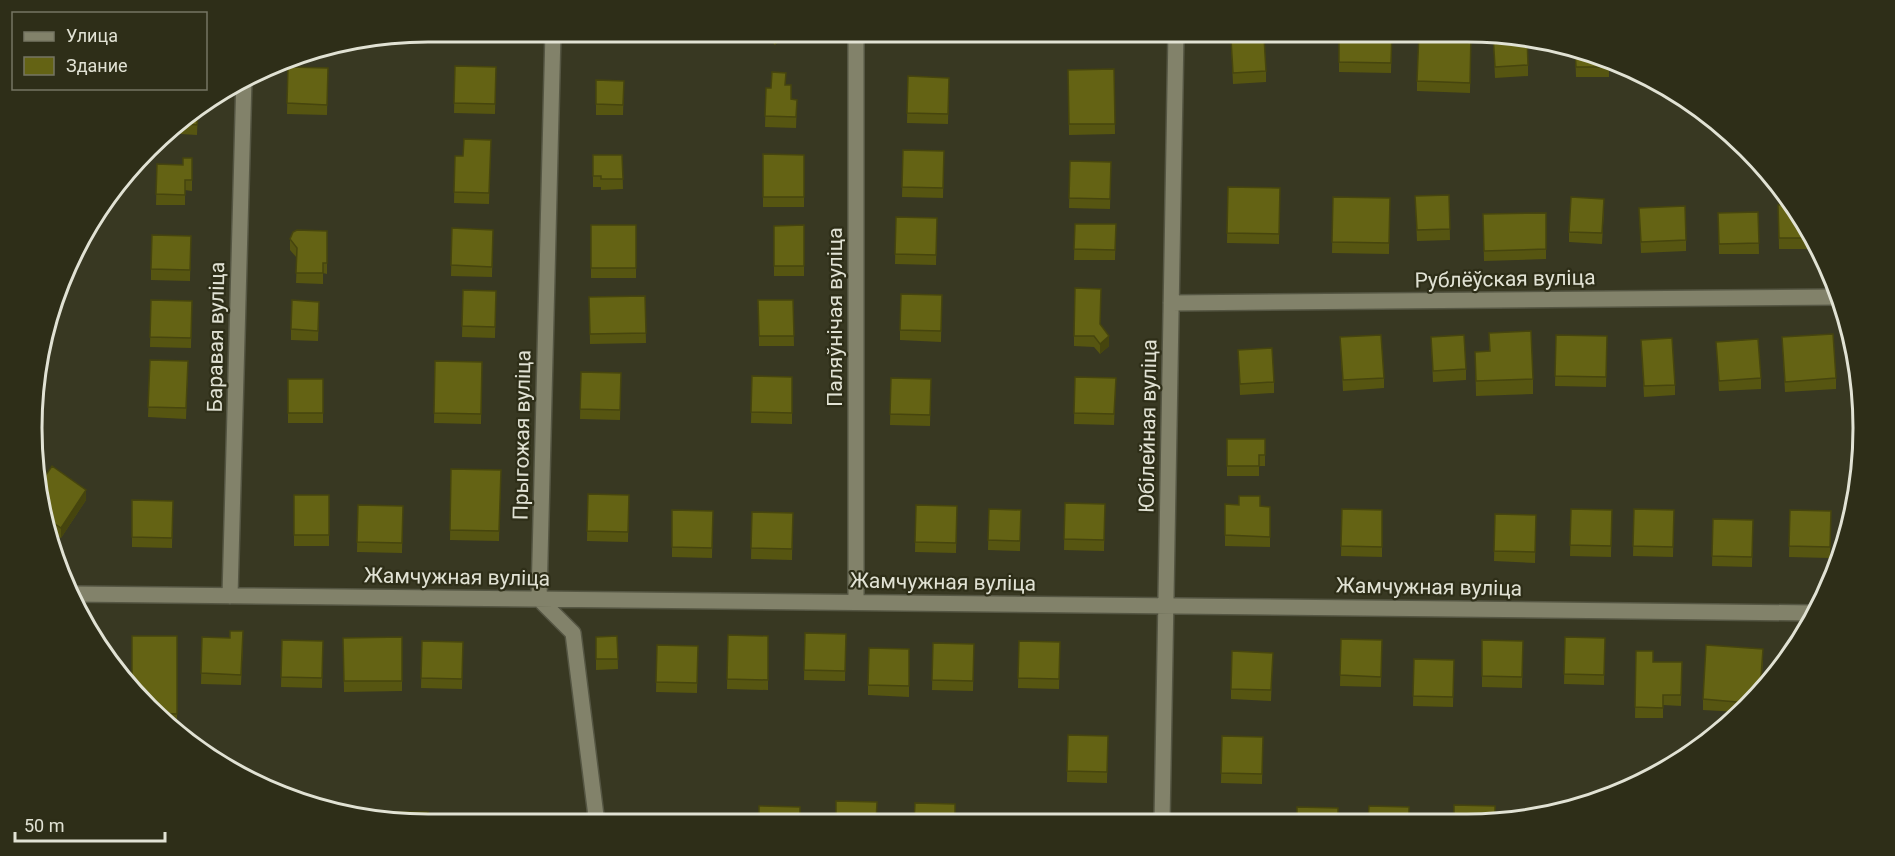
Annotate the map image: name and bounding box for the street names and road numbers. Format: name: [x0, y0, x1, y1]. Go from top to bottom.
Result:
street label: Паляўнічая вуліца: [823, 227, 847, 407]
street label: Баравая вуліца: [203, 262, 229, 412]
street label: Рублёўская вуліца: [1414, 265, 1596, 293]
street label: Юбілейная вуліца: [1134, 339, 1162, 513]
street label: Прыгожая вуліца: [509, 350, 535, 520]
street label: Жамчужная вуліца: [364, 563, 550, 591]
street label: Жамчужная вуліца: [850, 568, 1036, 596]
street label: Жамчужная вуліца: [1336, 573, 1522, 601]

